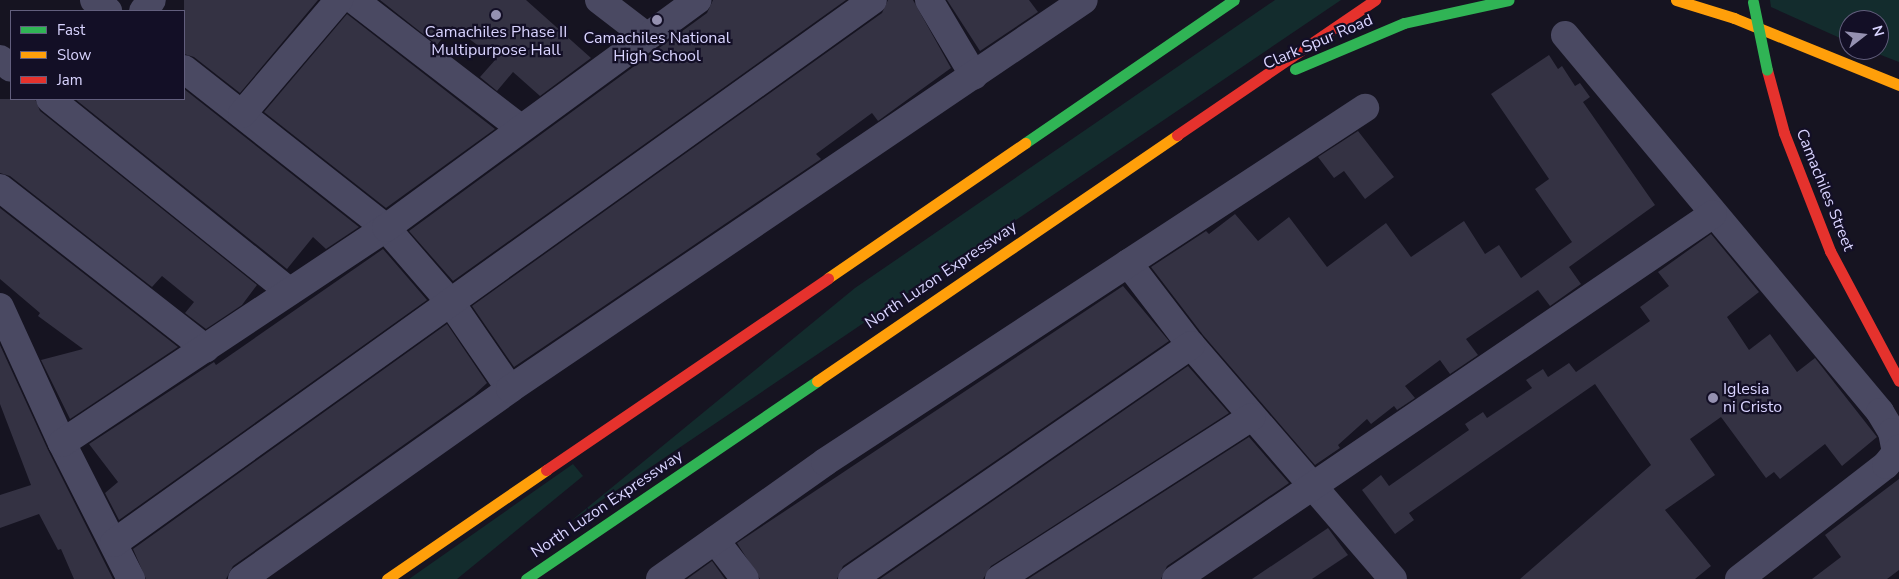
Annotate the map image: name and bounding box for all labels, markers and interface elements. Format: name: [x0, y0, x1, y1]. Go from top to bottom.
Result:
marker: Camachiles Phase II Multipurpose Hall: [490, 9, 502, 21]
legend: [10, 10, 185, 100]
street label: Clark Spur Road: [1260, 10, 1376, 74]
north arrow: [1839, 10, 1889, 60]
marker: Camachiles National High School: [651, 14, 663, 26]
text: Fast: [57, 20, 85, 40]
place label: Camachiles Phase II Multipurpose Hall: [425, 22, 567, 60]
text: N: [1867, 23, 1889, 39]
place label: Camachiles National High School: [583, 28, 731, 66]
text: Slow: [57, 45, 91, 65]
text: Jam: [57, 70, 83, 90]
street label: Camachiles Street: [1792, 126, 1858, 254]
street label: North Luzon Expressway: [861, 217, 1021, 333]
place label: Iglesia ni Cristo: [1723, 379, 1782, 417]
marker: Iglesia ni Cristo: [1707, 392, 1719, 404]
street label: North Luzon Expressway: [527, 446, 687, 562]

